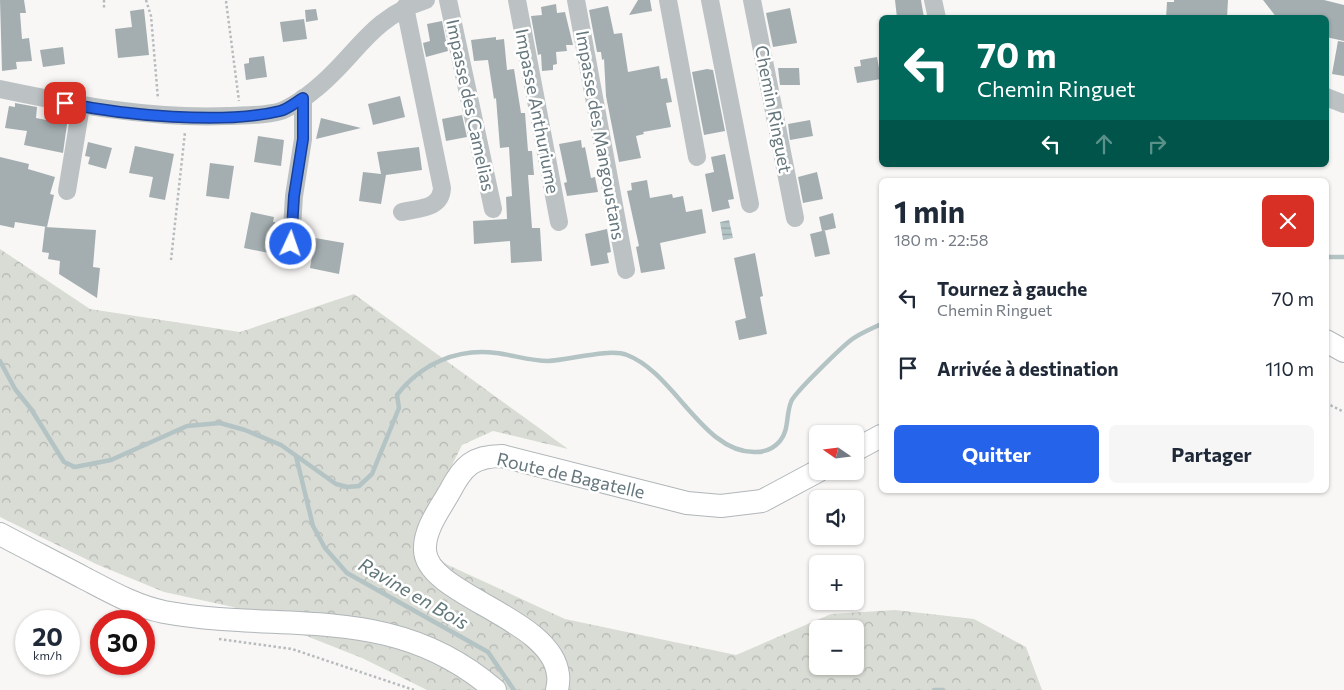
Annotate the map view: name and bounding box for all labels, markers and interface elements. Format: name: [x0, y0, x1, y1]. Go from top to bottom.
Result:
street label: Impasse des Camelias: [442, 17, 500, 193]
street label: Impasse Anthuriume: [511, 27, 565, 195]
street label: Impasse des Mangoustans: [572, 29, 630, 241]
text: 70 m: [977, 32, 1057, 75]
icon: left: [894, 35, 959, 100]
street label: Chemin Ringuet: [751, 43, 797, 175]
text: Chemin Ringuet: [977, 75, 1136, 102]
pin: [44, 82, 86, 124]
icon: arrive: [51, 89, 79, 117]
icon: left: [1037, 130, 1065, 158]
icon: ahead: [1090, 130, 1118, 158]
icon: right: [1143, 130, 1171, 158]
text: 1 min: [894, 192, 965, 229]
button: close: [1262, 195, 1314, 247]
position arrow: [264, 217, 316, 269]
text: 180 m · 22:58: [894, 230, 988, 249]
text: Tournez à gauche: [937, 277, 1087, 300]
icon: left: [894, 284, 922, 312]
text: 70 m: [1271, 287, 1314, 310]
text: Chemin Ringuet: [937, 300, 1052, 319]
icon: arrive: [894, 354, 922, 382]
text: Arrivée à destination: [937, 357, 1119, 380]
text: 110 m: [1265, 357, 1314, 380]
north arrow: [809, 425, 864, 480]
map controls: [809, 425, 864, 675]
button: Quitter: [894, 425, 1099, 483]
button: Partager: [1109, 425, 1314, 483]
street label: Route de Bagatelle: [495, 447, 647, 503]
button: sound: [809, 490, 864, 545]
water label: Ravine en Bois: [355, 552, 473, 634]
button: +: [809, 555, 864, 610]
speed limit sign: 30: [90, 610, 155, 675]
button: −: [809, 620, 864, 675]
text: 20: [32, 621, 63, 651]
text: km/h: [33, 648, 62, 662]

